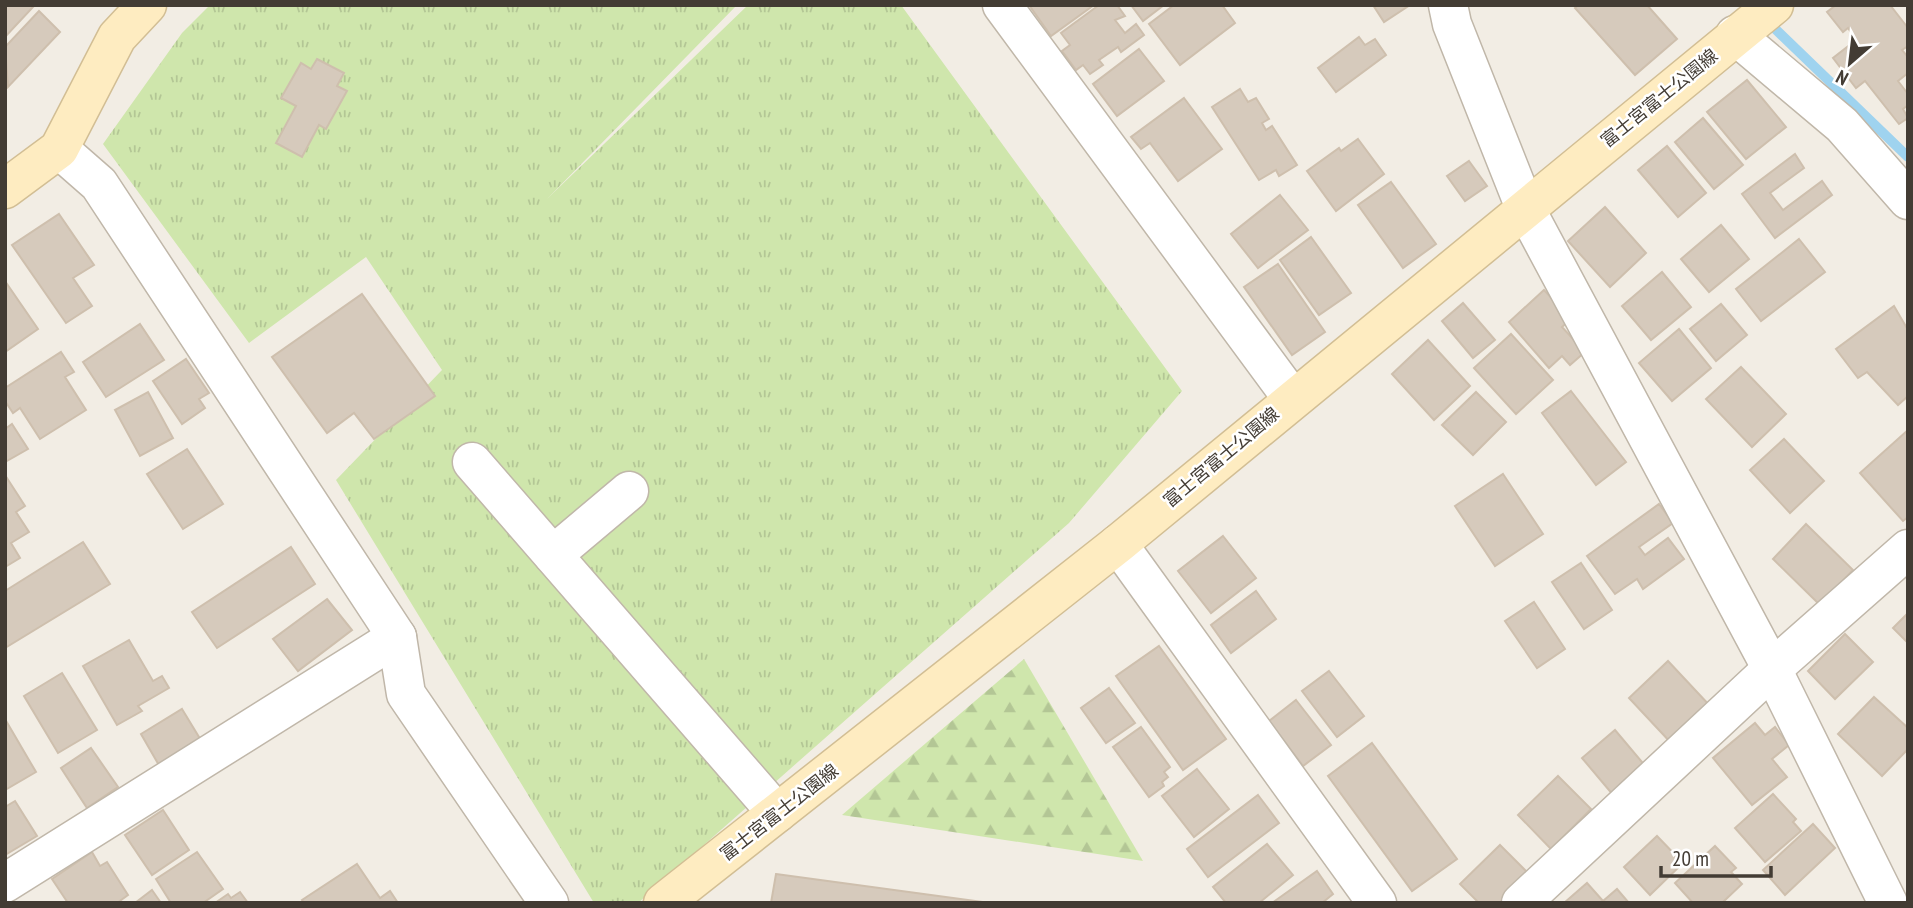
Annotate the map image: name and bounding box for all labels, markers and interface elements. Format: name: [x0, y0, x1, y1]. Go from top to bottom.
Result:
north arrow: [1815, 28, 1885, 98]
street label: 富士宮富士公園線: [1596, 44, 1722, 152]
text: N: [1832, 65, 1852, 91]
street label: 富士宮富士公園線: [1158, 402, 1284, 512]
street label: 富士宮富士公園線: [715, 759, 843, 865]
scale bar: [1661, 834, 1771, 878]
text: 20 m: [1672, 845, 1709, 872]

